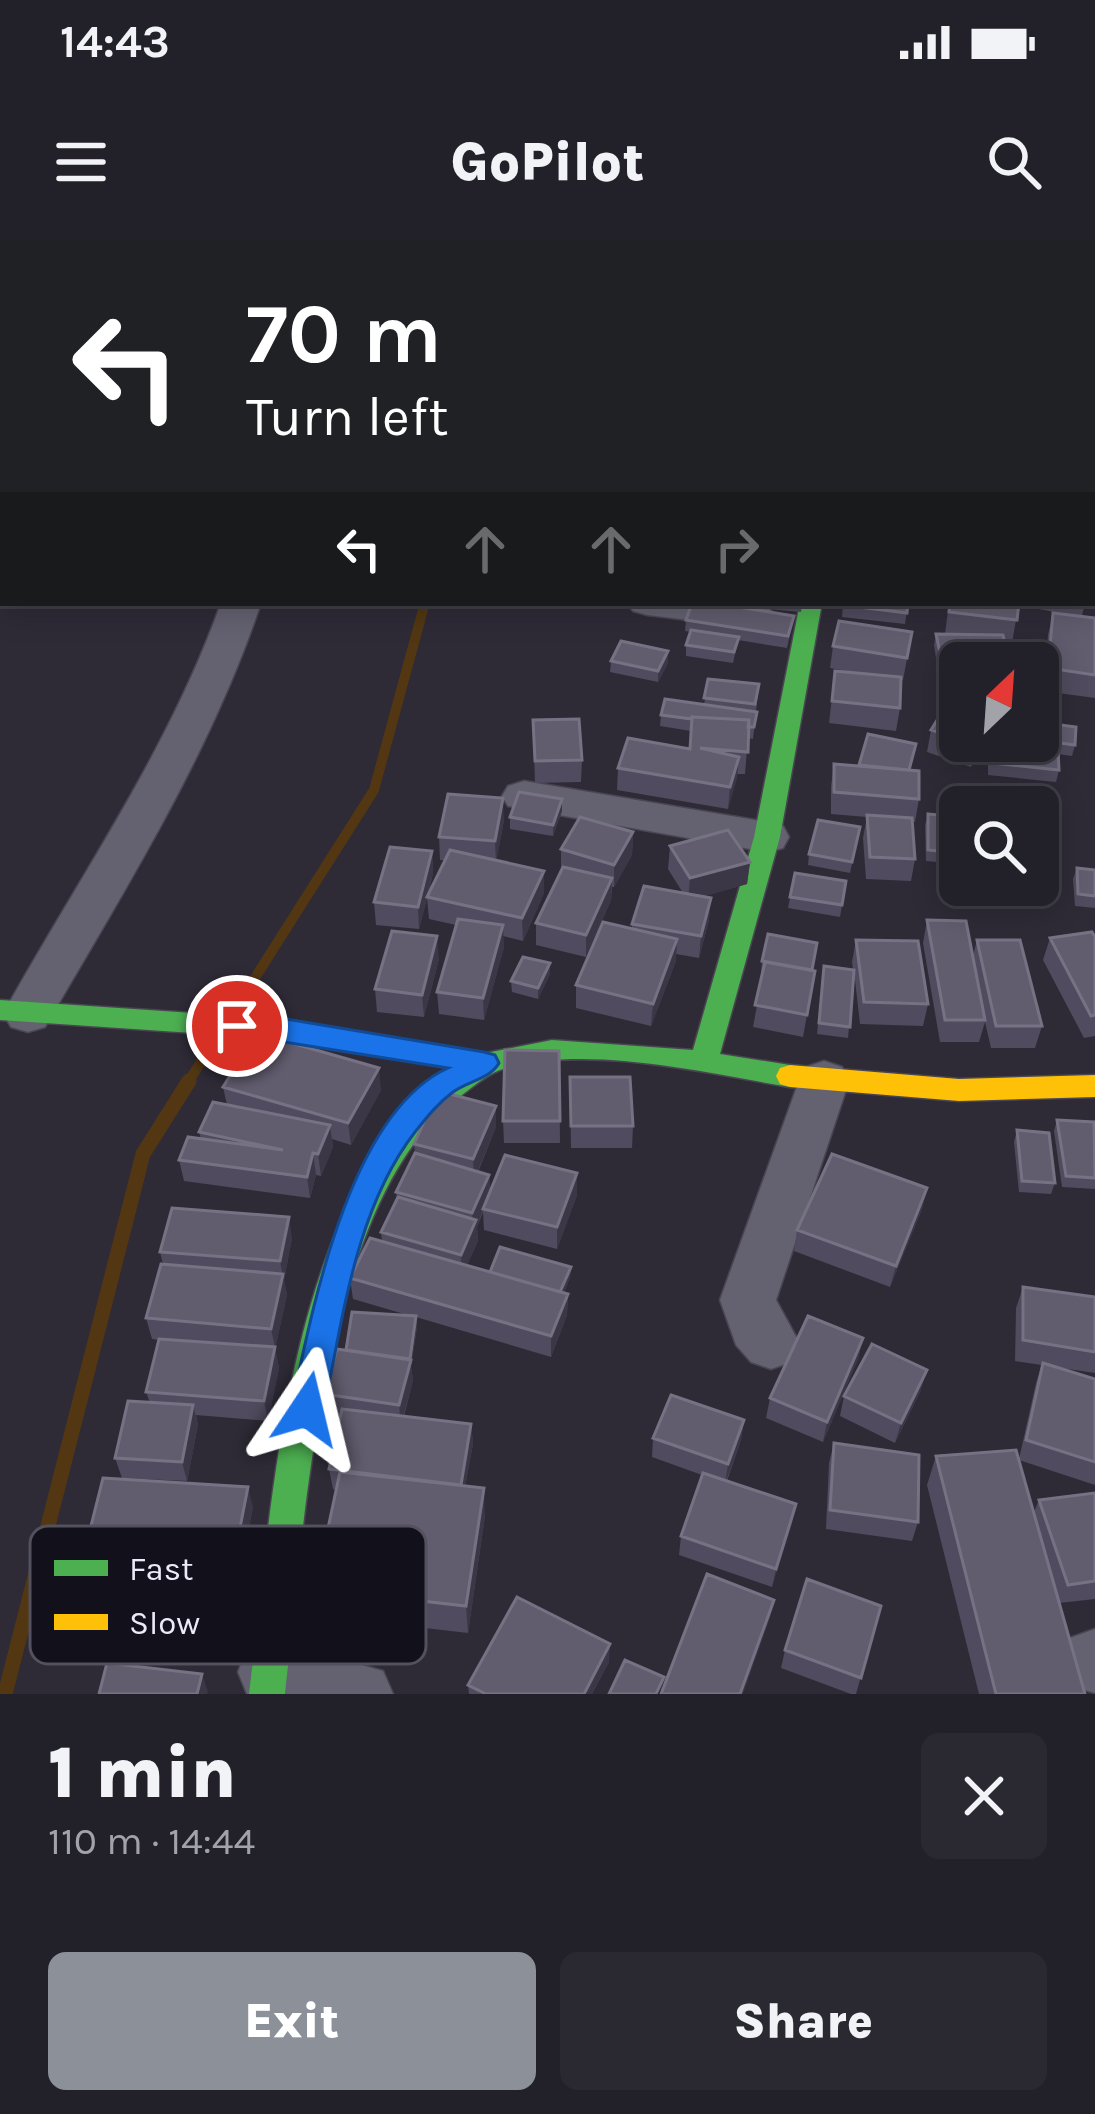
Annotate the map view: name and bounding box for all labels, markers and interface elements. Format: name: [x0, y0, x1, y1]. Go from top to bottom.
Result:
text: 14:43: [60, 16, 170, 68]
icon: menu: [48, 129, 114, 195]
icon: search: [981, 129, 1047, 195]
text: GoPilot: [450, 130, 645, 194]
text: 70 m: [246, 285, 442, 383]
icon: left: [48, 288, 204, 444]
text: Turn left: [246, 385, 449, 449]
icon: left: [326, 516, 392, 582]
icon: ahead: [452, 516, 518, 582]
icon: ahead: [578, 516, 644, 582]
icon: right: [704, 516, 770, 582]
north arrow: [939, 642, 1059, 762]
map controls: [939, 642, 1059, 906]
button: search: [939, 786, 1059, 906]
pin: [186, 975, 288, 1077]
icon: arrive: [204, 993, 270, 1059]
position arrow: [244, 1346, 370, 1472]
legend: [30, 1526, 426, 1664]
text: Fast: [129, 1550, 193, 1588]
text: Slow: [129, 1604, 200, 1642]
text: 1 min: [48, 1731, 237, 1815]
button: close: [921, 1733, 1047, 1859]
text: 110 m · 14:44: [48, 1818, 255, 1864]
button: Exit: [48, 1952, 536, 2090]
button: Share: [560, 1952, 1047, 2090]

